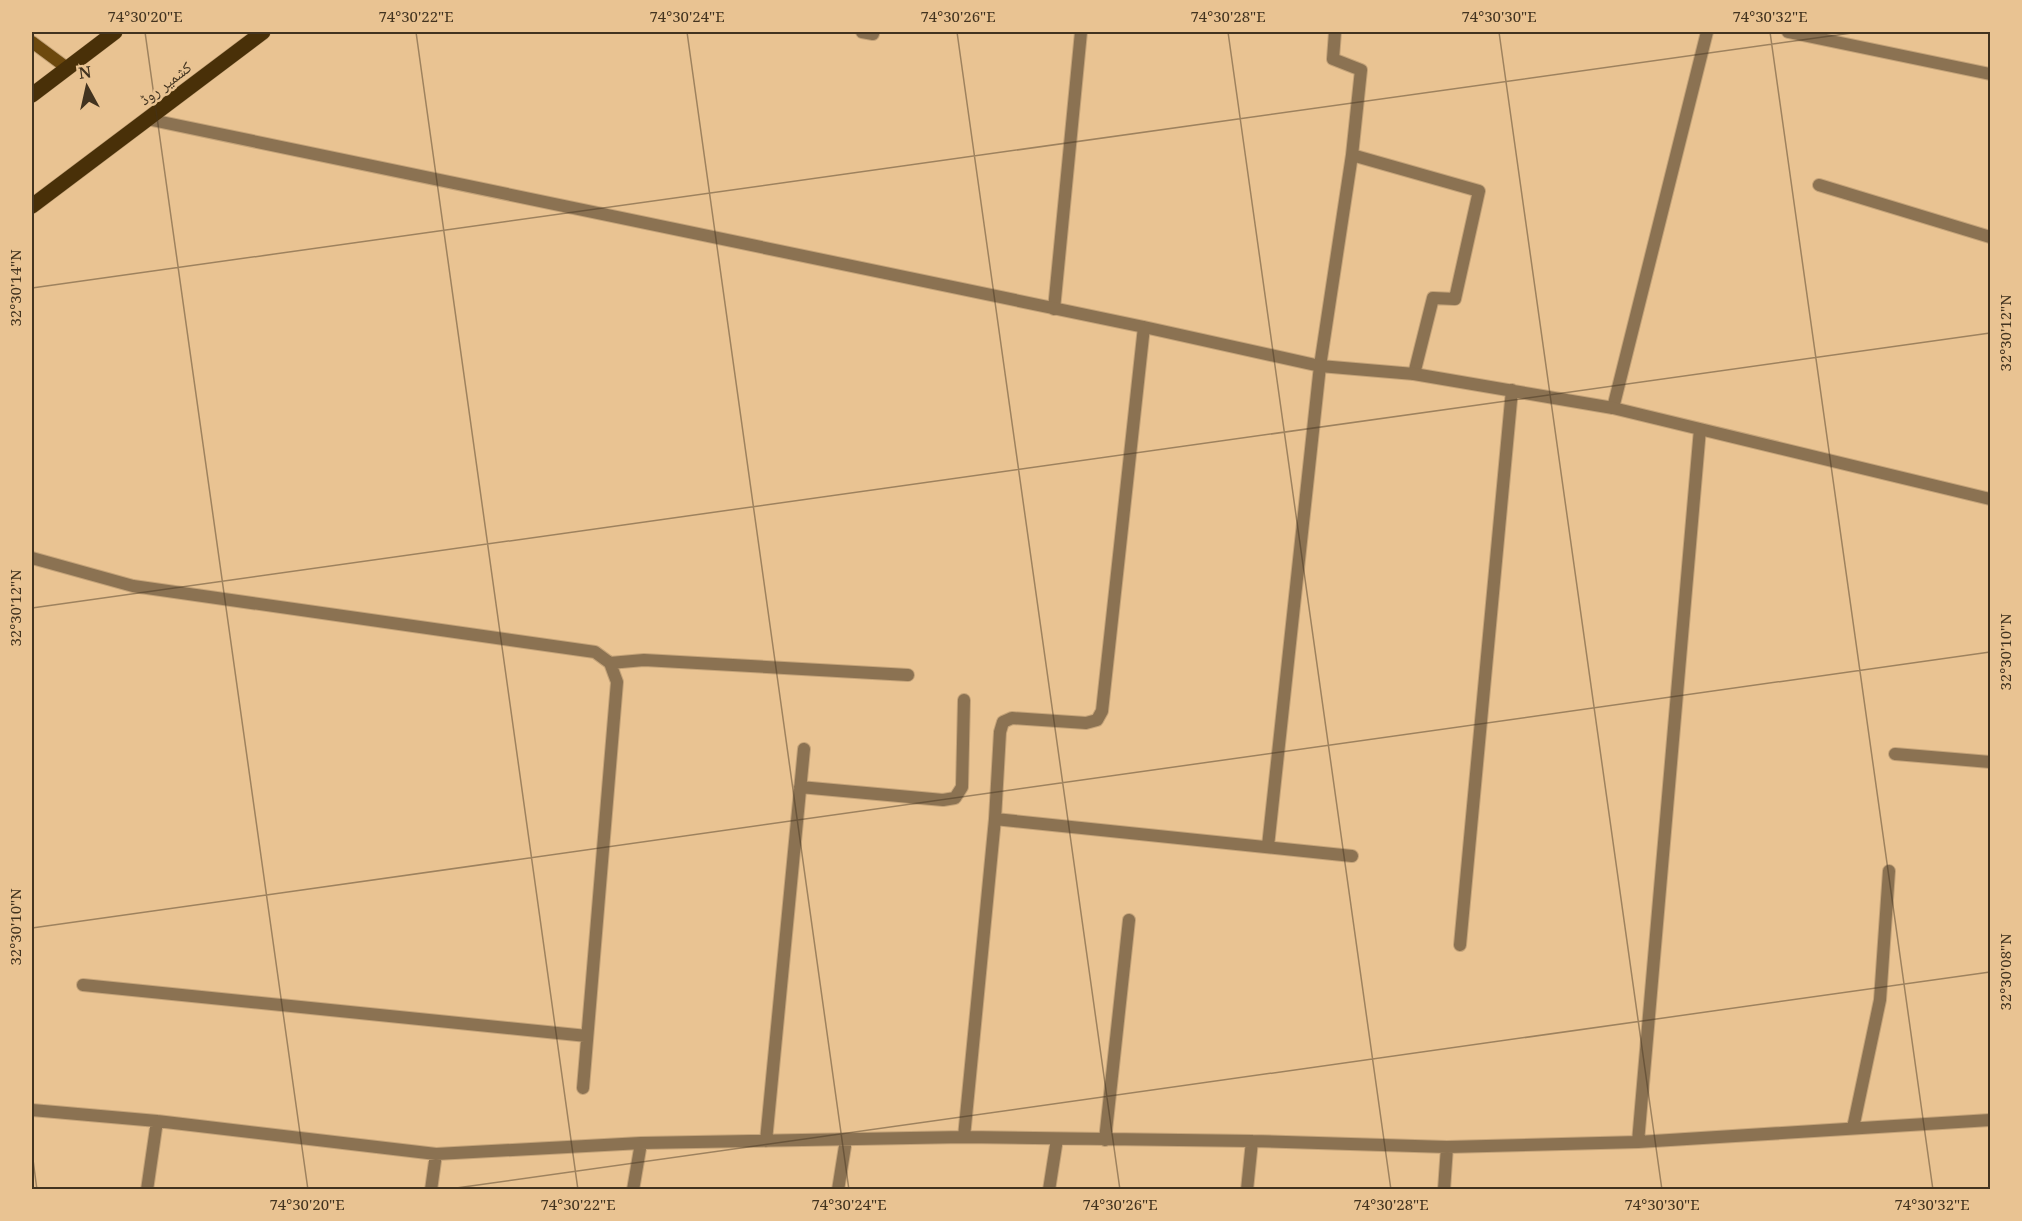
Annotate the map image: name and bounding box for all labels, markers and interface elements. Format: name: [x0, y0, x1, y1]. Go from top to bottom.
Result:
text: 74°30'20"E: [107, 6, 183, 26]
text: 74°30'22"E: [378, 6, 454, 26]
text: 74°30'24"E: [649, 6, 725, 26]
text: 74°30'26"E: [920, 6, 996, 26]
text: 74°30'28"E: [1190, 6, 1266, 26]
text: 74°30'30"E: [1461, 6, 1537, 26]
text: 74°30'32"E: [1732, 6, 1808, 26]
street label: کشمیر روڈ: [134, 56, 196, 110]
north arrow: [57, 57, 117, 117]
text: N: [77, 60, 93, 84]
text: 32°30'14"N: [5, 249, 25, 327]
text: 32°30'12"N: [1995, 294, 2015, 372]
text: 32°30'12"N: [5, 569, 25, 647]
text: 32°30'10"N: [1995, 613, 2015, 691]
text: 32°30'10"N: [5, 888, 25, 966]
text: 32°30'08"N: [1995, 933, 2015, 1011]
text: 74°30'20"E: [269, 1194, 345, 1214]
text: 74°30'22"E: [540, 1194, 616, 1214]
text: 74°30'24"E: [811, 1194, 887, 1214]
text: 74°30'26"E: [1082, 1194, 1158, 1214]
text: 74°30'28"E: [1353, 1194, 1429, 1214]
text: 74°30'30"E: [1624, 1194, 1700, 1214]
text: 74°30'32"E: [1894, 1194, 1970, 1214]

